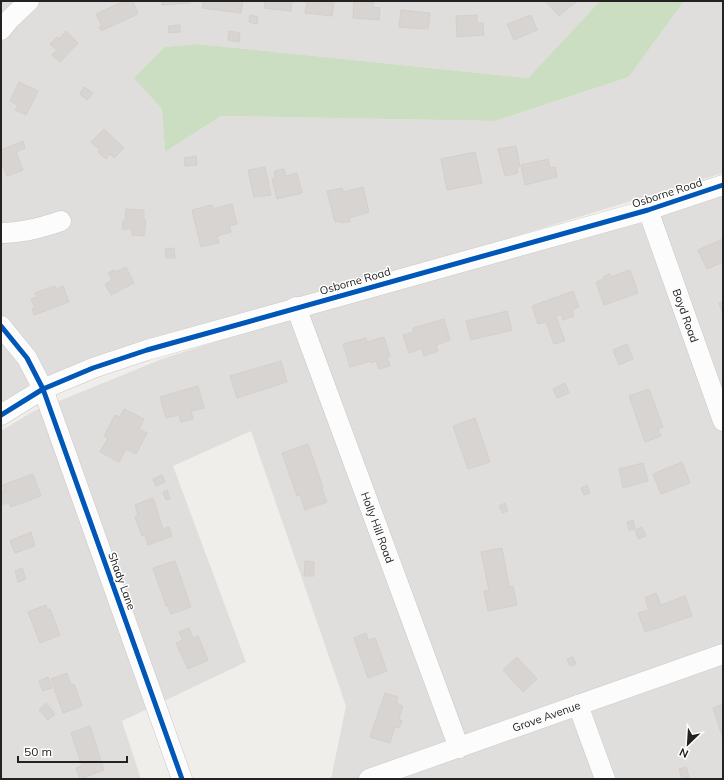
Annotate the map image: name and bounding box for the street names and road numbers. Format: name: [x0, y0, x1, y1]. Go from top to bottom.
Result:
street label: Osborne Road: [630, 175, 704, 211]
street label: Osborne Road: [318, 264, 392, 298]
street label: Boyd Road: [670, 287, 701, 344]
street label: Holly Hill Road: [358, 490, 397, 565]
street label: Shady Lane: [105, 550, 139, 612]
street label: Grove Avenue: [510, 698, 582, 735]

